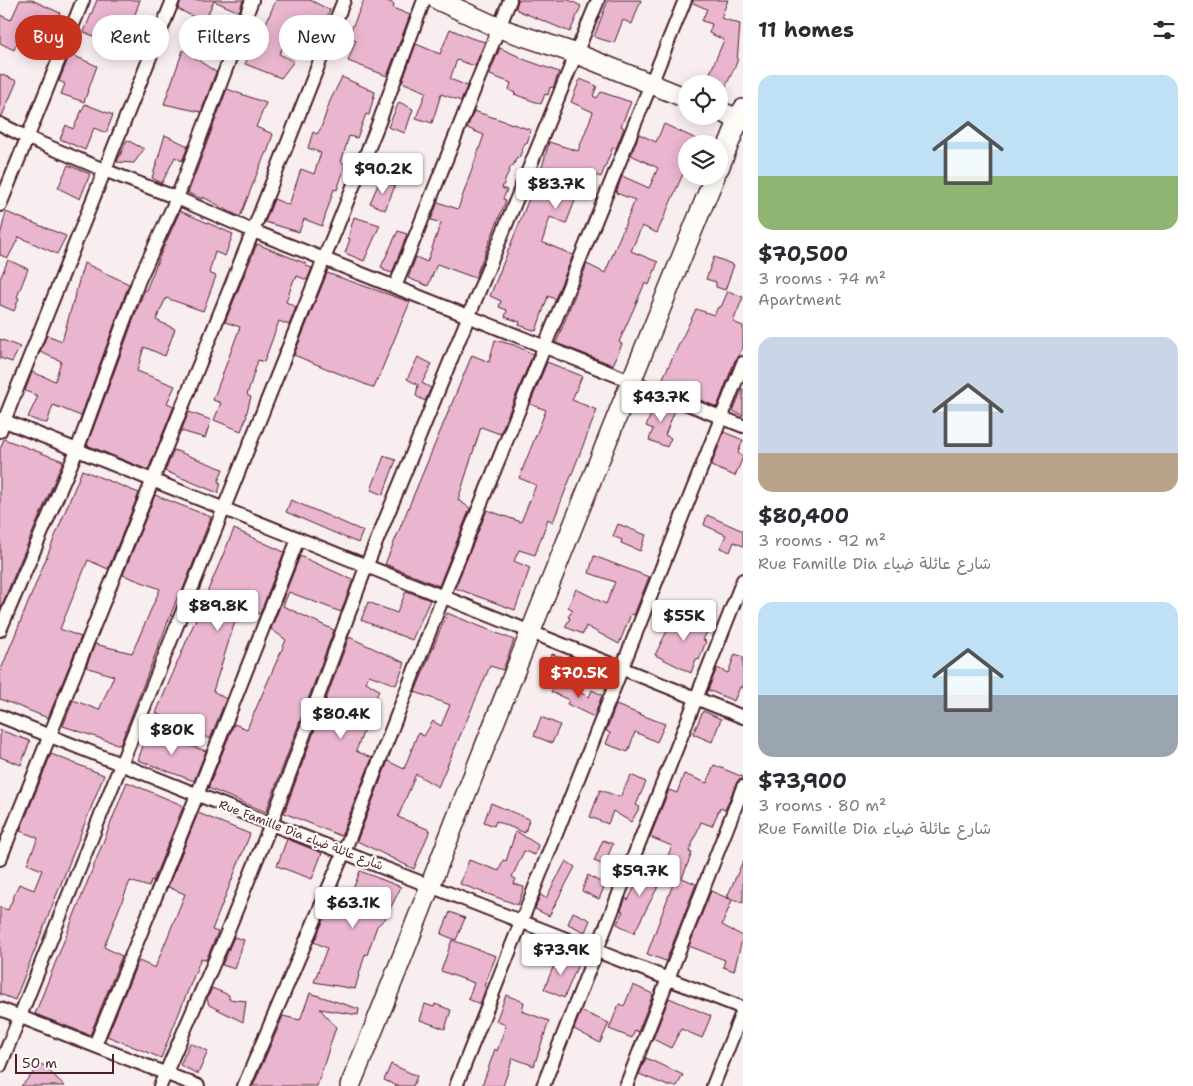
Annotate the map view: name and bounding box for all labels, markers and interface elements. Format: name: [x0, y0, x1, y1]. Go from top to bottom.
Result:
chip: Buy: [15, 15, 82, 60]
chip: Rent: [92, 15, 169, 60]
chip: Filters: [179, 15, 269, 60]
chip: New: [279, 15, 354, 60]
text: 11 homes: [758, 16, 854, 44]
icon: filters: [1150, 16, 1178, 44]
map controls: [678, 75, 728, 185]
button: locate: [678, 75, 728, 125]
icon: home: [923, 108, 1013, 198]
button: layers: [678, 135, 728, 185]
pin: $90.2K: [342, 152, 424, 195]
text: $90.2K: [354, 158, 412, 179]
pin: $83.7K: [515, 168, 597, 210]
text: $83.7K: [527, 173, 585, 194]
text: $70,500: [758, 240, 848, 268]
text: 3 rooms · 74 m²: [758, 268, 886, 289]
text: Apartment: [758, 289, 841, 310]
icon: home: [923, 370, 1013, 460]
pin: $43.7K: [620, 380, 702, 423]
text: $43.7K: [633, 386, 689, 407]
text: $80,400: [758, 502, 849, 530]
text: 3 rooms · 92 m²: [758, 530, 886, 551]
text: Rue Famille Dia شارع عائلة ضياء: [758, 553, 991, 574]
pin: $89.8K: [177, 590, 259, 632]
text: $89.8K: [188, 595, 248, 616]
pin: $55K: [654, 600, 714, 642]
text: $55K: [663, 605, 705, 626]
icon: home: [923, 635, 1013, 725]
pin: $70.5K: [538, 656, 620, 699]
text: $70.5K: [550, 662, 608, 683]
pin: $80.4K: [300, 698, 382, 740]
text: $80.4K: [312, 703, 370, 724]
pin: $80K: [142, 714, 202, 756]
text: $80K: [150, 719, 194, 740]
text: $73,900: [758, 767, 847, 795]
text: 3 rooms · 80 m²: [758, 795, 886, 816]
street label: Rue Famille Dia شارع عائلة ضياء: [216, 796, 385, 875]
text: Rue Famille Dia شارع عائلة ضياء: [758, 818, 991, 839]
pin: $59.7K: [599, 854, 681, 897]
text: $59.7K: [612, 860, 668, 881]
pin: $63.1K: [312, 886, 394, 929]
text: $63.1K: [326, 892, 380, 913]
pin: $73.9K: [520, 934, 602, 976]
text: $73.9K: [533, 939, 589, 960]
scale bar: [15, 1051, 114, 1074]
text: 50 m: [22, 1054, 57, 1072]

